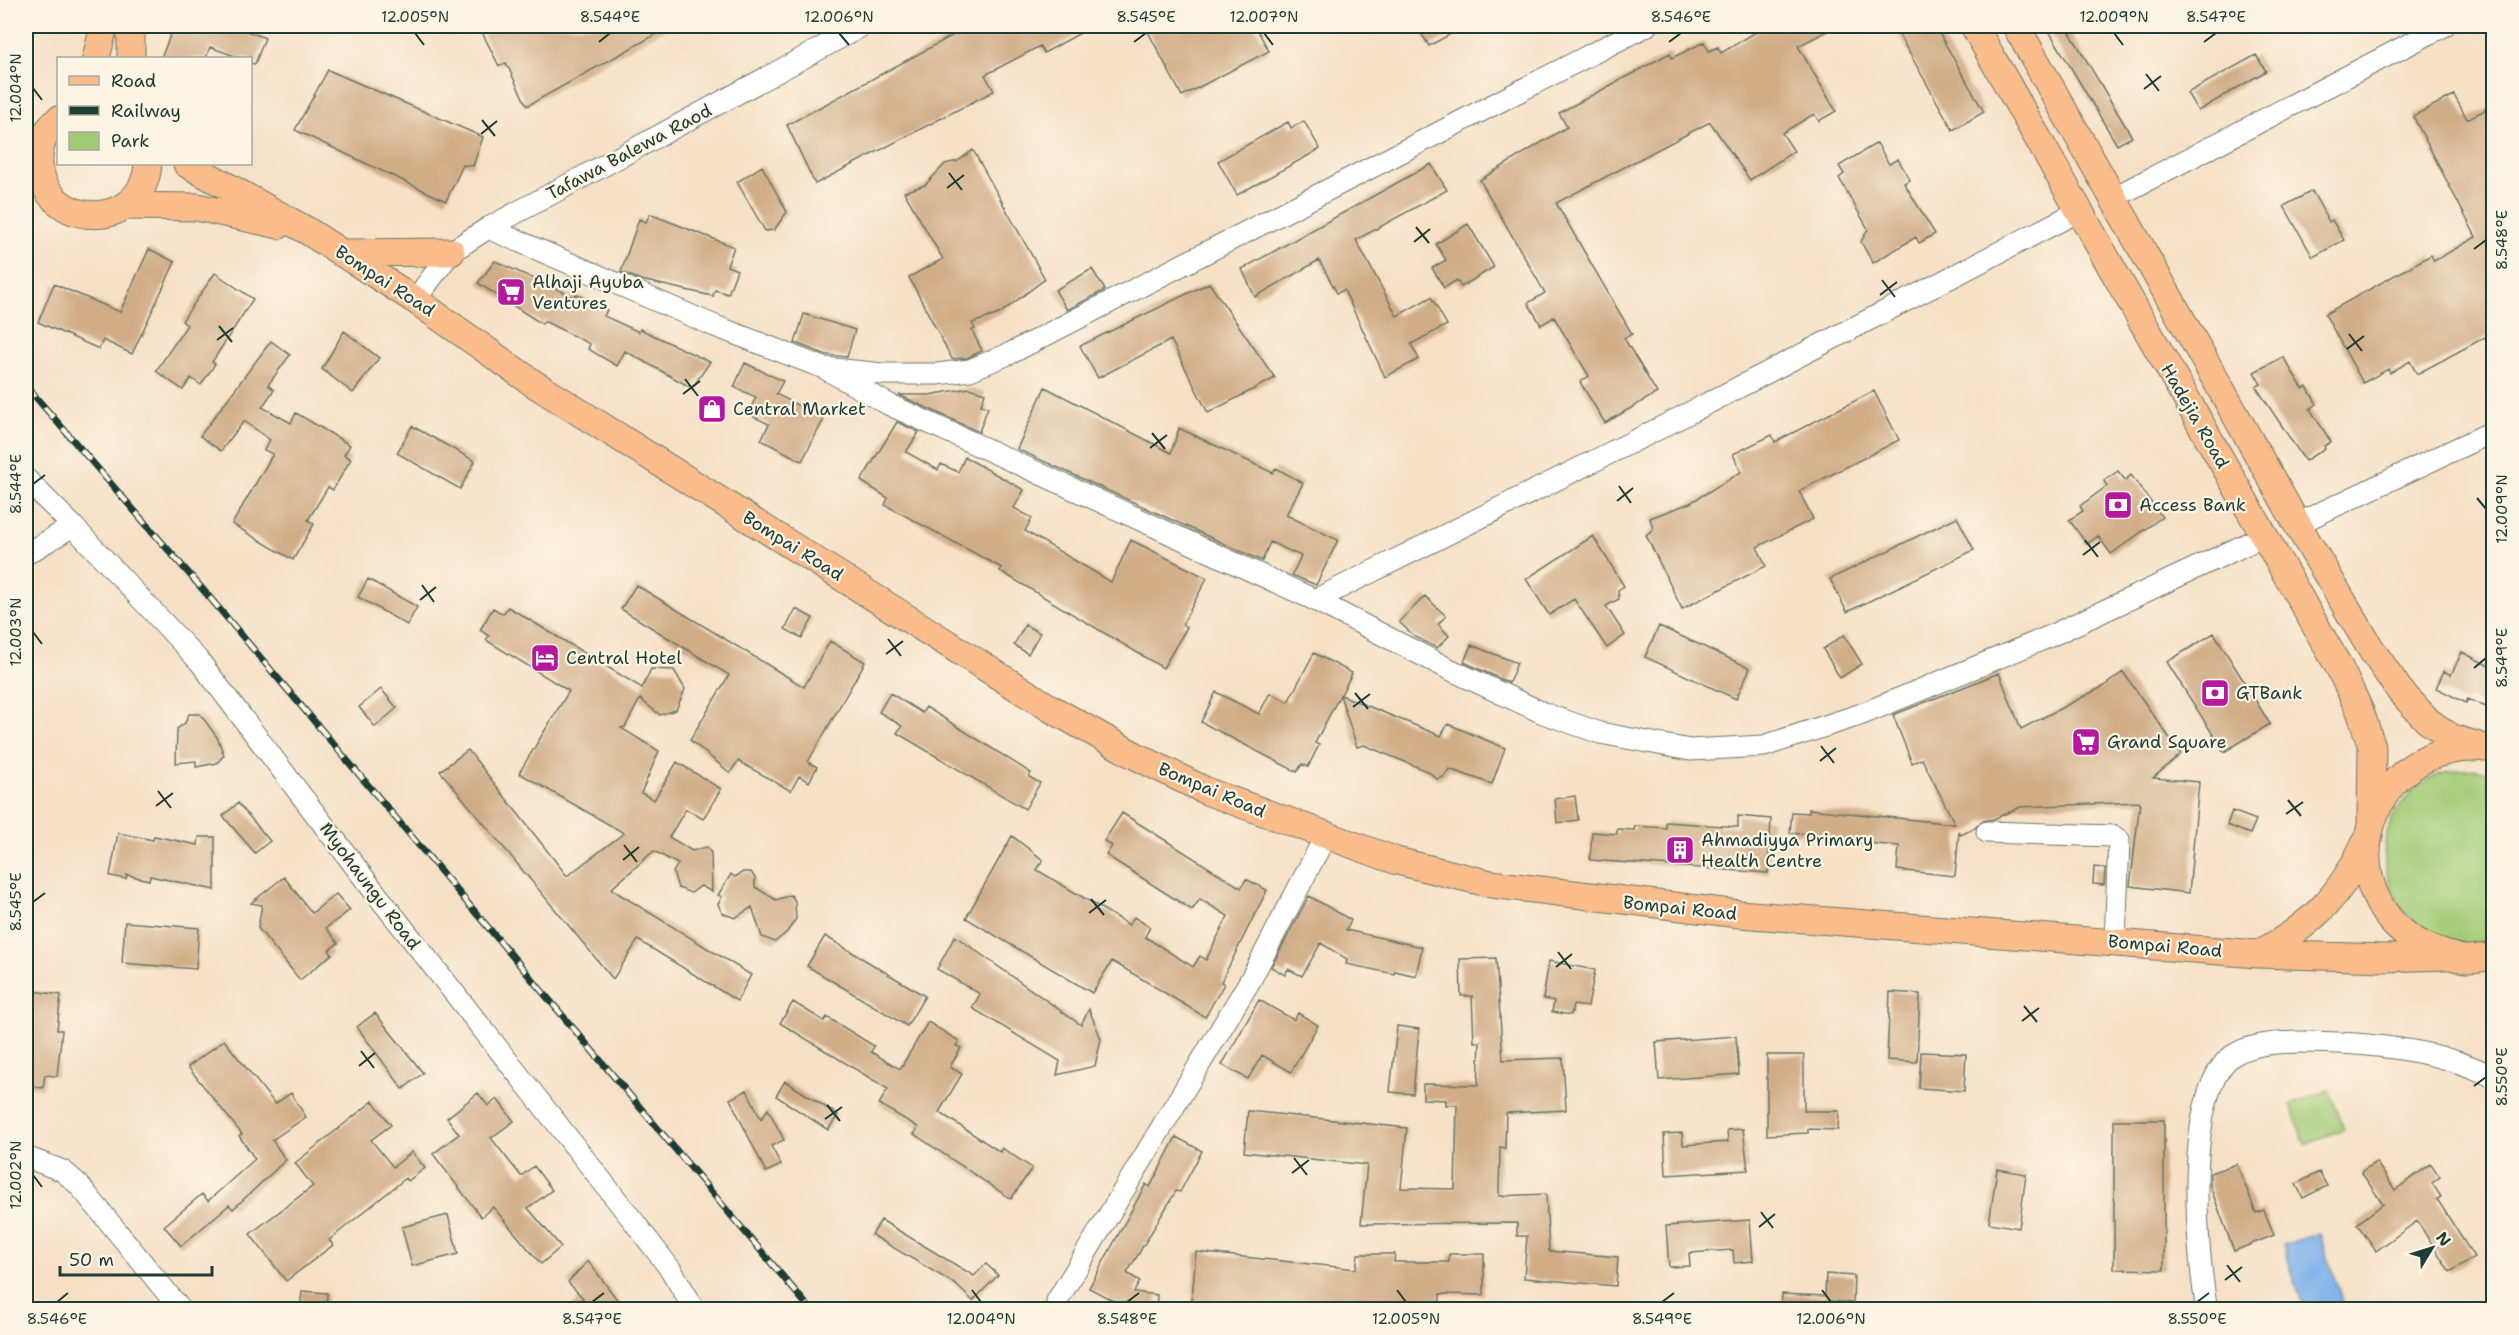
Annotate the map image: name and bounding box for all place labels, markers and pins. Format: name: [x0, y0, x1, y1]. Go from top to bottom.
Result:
place label: Alhaji Ayuba Ventures: [532, 270, 644, 315]
supermarket icon: Alhaji Ayuba Ventures: [495, 276, 527, 308]
shop icon: Central Market: [696, 393, 728, 425]
place label: Central Market: [733, 397, 866, 421]
bank icon: Access Bank: [2102, 489, 2134, 521]
place label: Access Bank: [2139, 493, 2246, 517]
hotel icon: Central Hotel: [529, 642, 561, 674]
place label: Central Hotel: [566, 646, 682, 670]
bank icon: GTBank: [2199, 677, 2231, 709]
place label: GTBank: [2236, 681, 2303, 705]
supermarket icon: Grand Square: [2070, 726, 2102, 758]
place label: Grand Square: [2107, 730, 2227, 754]
place label: Ahmadiyya Primary Health Centre: [1701, 828, 1873, 873]
building icon: Ahmadiyya Primary Health Centre: [1664, 834, 1696, 866]

